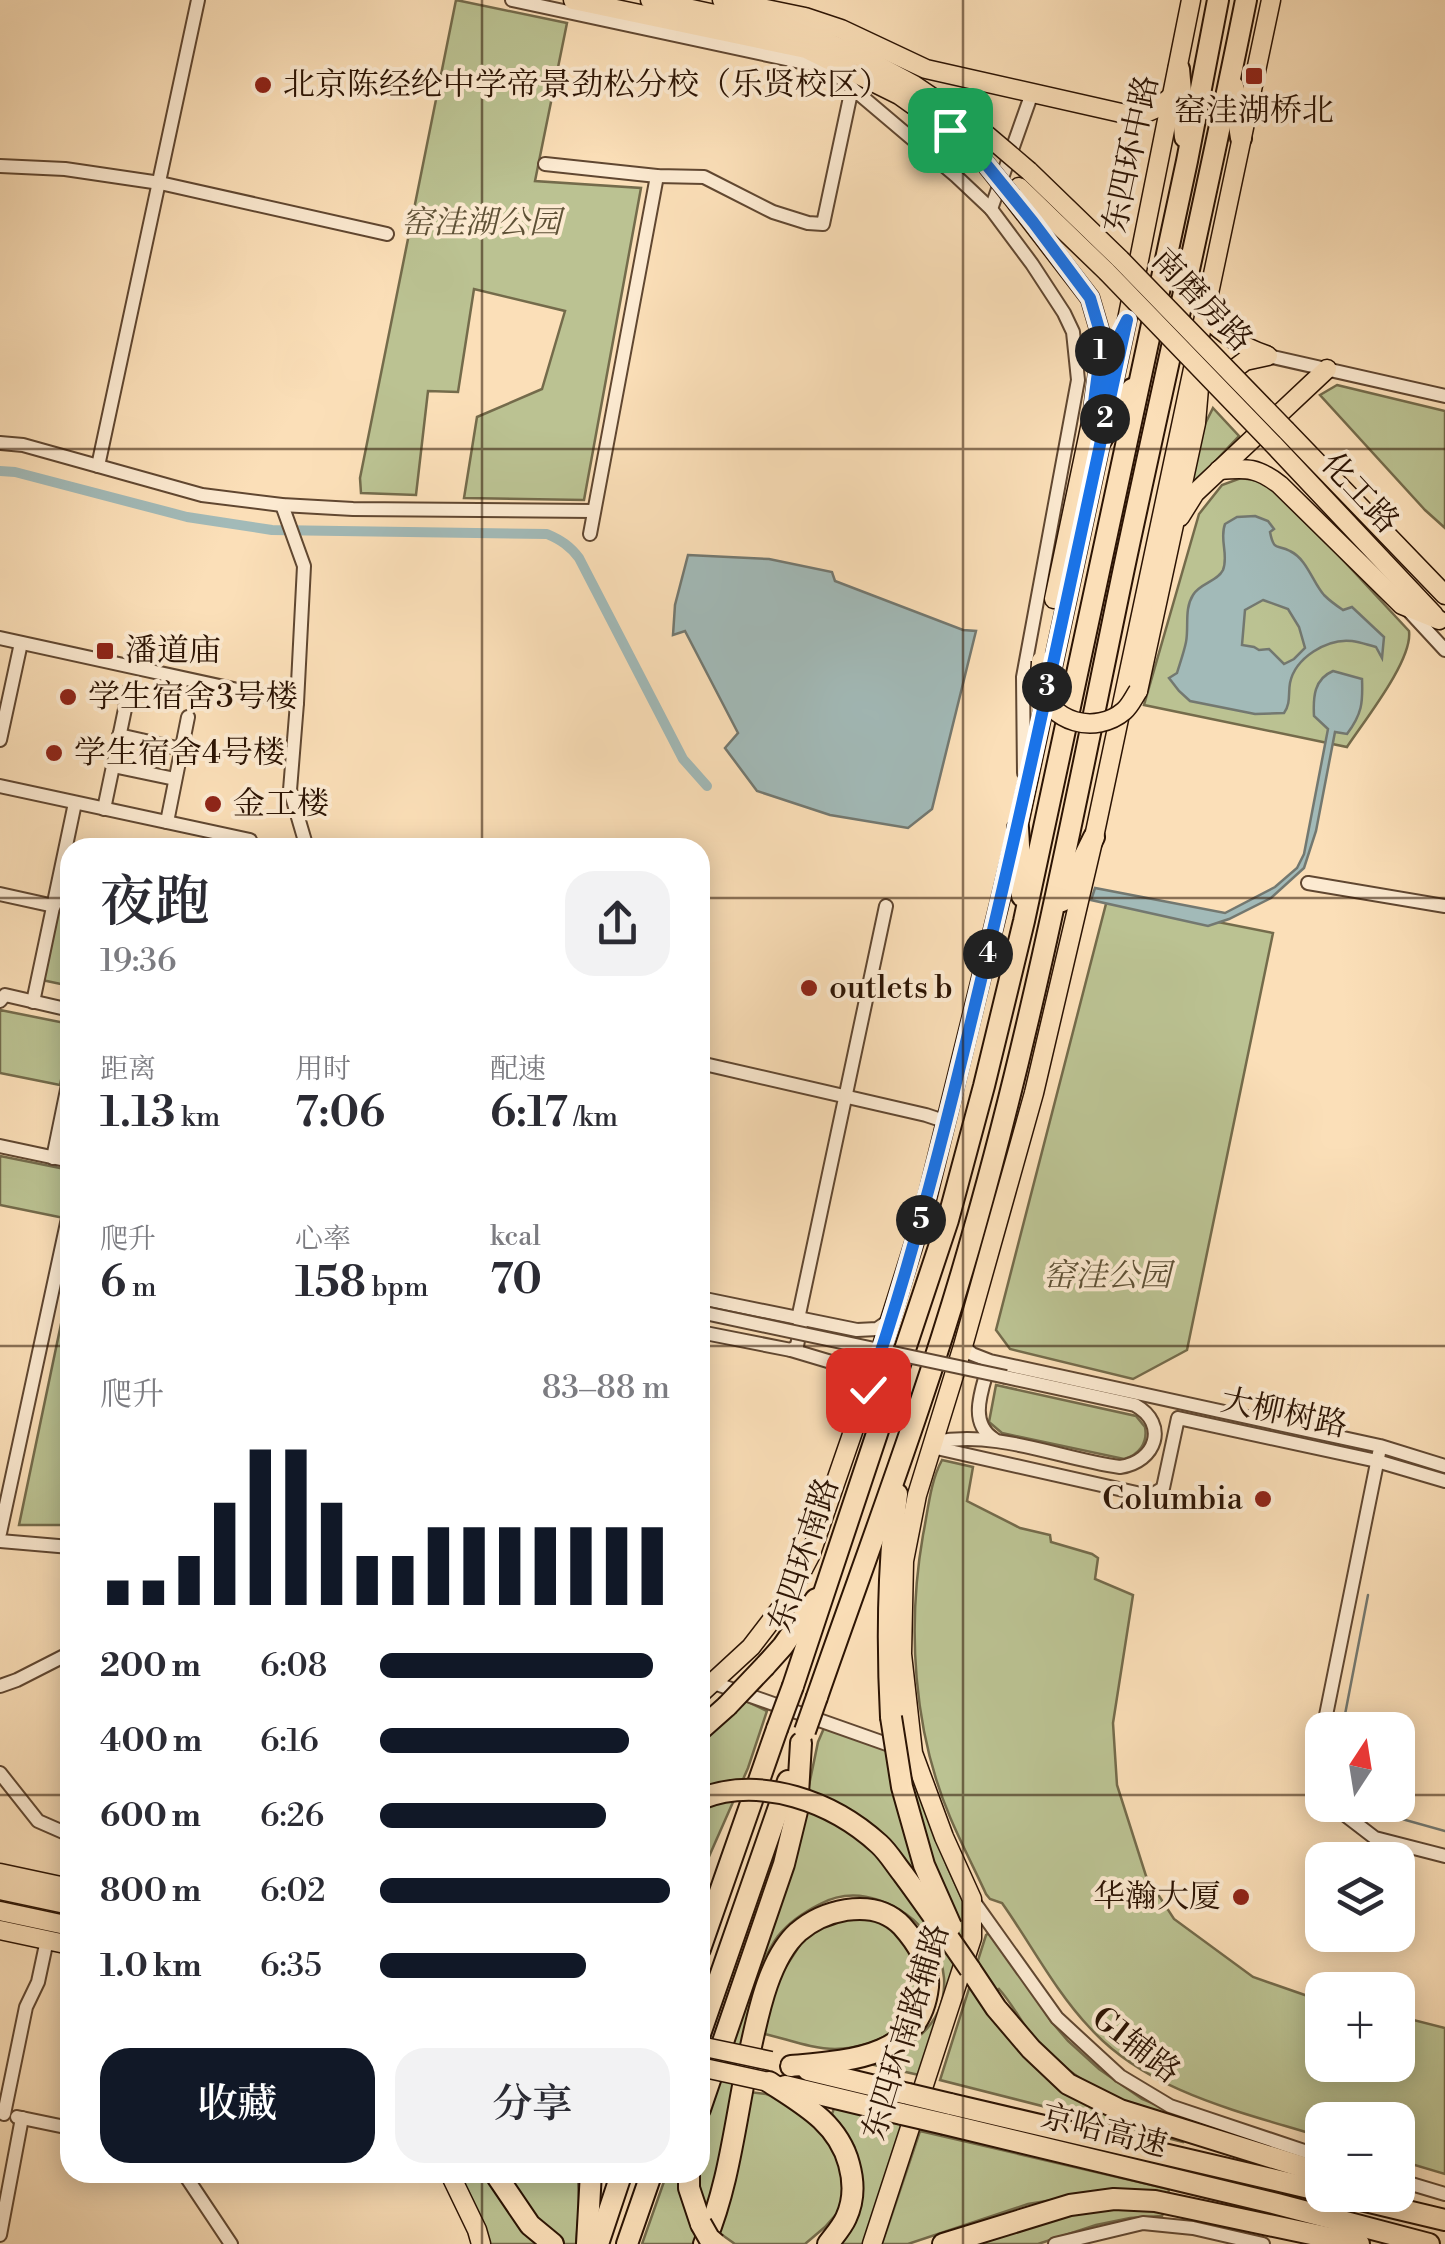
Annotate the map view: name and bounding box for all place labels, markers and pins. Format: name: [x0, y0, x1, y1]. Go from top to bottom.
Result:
place label: 北京陈经纶中学帝景劲松分校（乐贤校区）: [283, 65, 891, 105]
marker: 窑洼湖桥北: [1243, 65, 1265, 87]
marker: 北京陈经纶中学帝景劲松分校（乐贤校区）: [252, 74, 274, 96]
pin: [908, 88, 993, 173]
place label: 窑洼湖桥北: [1174, 91, 1334, 131]
pin: 1: [1075, 326, 1125, 376]
pin: 2: [1080, 394, 1130, 444]
place label: 潘道庙: [125, 631, 221, 671]
marker: 潘道庙: [94, 640, 116, 662]
pin: 3: [1022, 662, 1072, 712]
place label: 学生宿舍3号楼: [88, 677, 298, 717]
marker: 学生宿舍3号楼: [57, 686, 79, 708]
place label: 学生宿舍4号楼: [74, 733, 285, 773]
marker: 学生宿舍4号楼: [43, 742, 65, 764]
place label: 金工楼: [233, 784, 329, 824]
marker: 金工楼: [202, 793, 224, 815]
pin: 4: [963, 929, 1013, 979]
place label: outlets b: [829, 968, 953, 1008]
marker: outlets b: [798, 977, 820, 999]
pin: 5: [896, 1195, 946, 1245]
pin: [826, 1348, 911, 1433]
place label: Columbia: [1102, 1479, 1244, 1519]
marker: Columbia: [1252, 1488, 1274, 1510]
place label: 华瀚大厦: [1093, 1877, 1221, 1917]
marker: 华瀚大厦: [1230, 1886, 1252, 1908]

